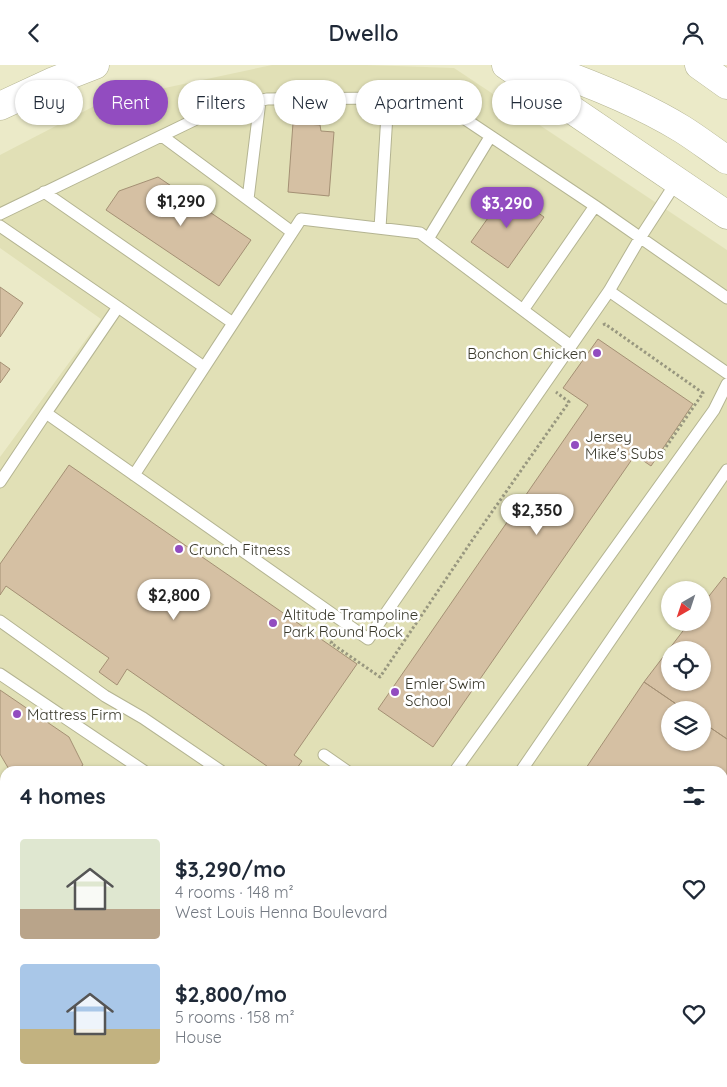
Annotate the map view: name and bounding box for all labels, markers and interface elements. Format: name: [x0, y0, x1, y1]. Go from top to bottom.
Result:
icon: back: [20, 19, 48, 47]
text: Dwello: [328, 19, 399, 47]
icon: person: [679, 19, 707, 47]
chip: Buy: [15, 80, 83, 125]
chip: Rent: [93, 80, 168, 125]
chip: Filters: [178, 80, 264, 125]
chip: New: [274, 80, 346, 125]
chip: Apartment: [356, 80, 482, 125]
chip: House: [492, 80, 581, 125]
pin: $1,290: [140, 185, 222, 227]
pin: $3,290: [466, 186, 548, 229]
text: $1,290: [157, 191, 205, 211]
text: $3,290: [482, 193, 532, 213]
place label: Bonchon Chicken: [467, 344, 587, 363]
marker: Bonchon Chicken: [591, 347, 603, 359]
place label: Jersey Mike's Subs: [585, 427, 664, 463]
marker: Jersey Mike's Subs: [569, 439, 581, 451]
pin: $2,350: [496, 493, 578, 536]
text: $2,350: [512, 500, 562, 520]
place label: Crunch Fitness: [189, 540, 290, 559]
marker: Crunch Fitness: [173, 543, 185, 555]
pin: $2,800: [133, 579, 215, 621]
north arrow: [661, 581, 711, 631]
map controls: [661, 581, 711, 751]
text: $2,800: [148, 585, 200, 605]
place label: Altitude Trampoline Park Round Rock: [283, 605, 418, 641]
marker: Altitude Trampoline Park Round Rock: [267, 617, 279, 629]
button: locate: [661, 641, 711, 691]
place label: Emler Swim School: [405, 674, 485, 710]
marker: Emler Swim School: [389, 686, 401, 698]
button: layers: [661, 701, 711, 751]
place label: Mattress Firm: [27, 705, 122, 724]
marker: Mattress Firm: [11, 708, 23, 720]
icon: filters: [680, 782, 708, 810]
text: 4 homes: [20, 783, 106, 809]
text: $3,290/mo: [175, 856, 286, 882]
icon: home: [60, 859, 120, 919]
icon: heart: [680, 875, 708, 903]
text: 4 rooms · 148 m²: [175, 882, 294, 902]
text: West Louis Henna Boulevard: [175, 902, 388, 922]
text: $2,800/mo: [175, 981, 287, 1007]
icon: home: [60, 984, 120, 1044]
icon: heart: [680, 1000, 708, 1028]
text: 5 rooms · 158 m²: [175, 1007, 295, 1027]
text: House: [175, 1027, 222, 1047]

